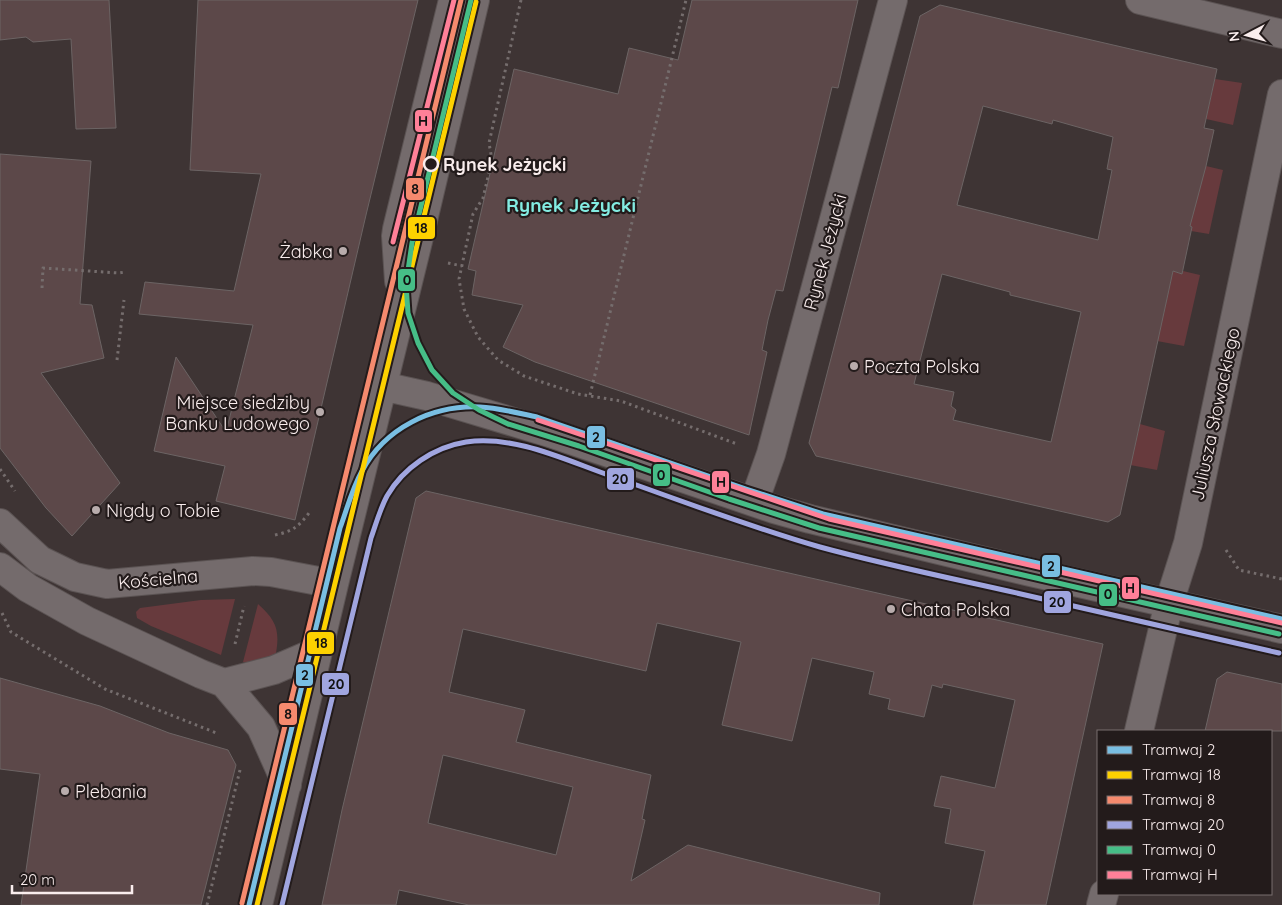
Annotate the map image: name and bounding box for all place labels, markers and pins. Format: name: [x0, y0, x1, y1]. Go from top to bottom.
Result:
place label: Rynek Jeżycki: [443, 153, 566, 176]
marker: Rynek Jeżycki: [423, 156, 439, 172]
place label: Żabka: [279, 240, 333, 263]
marker: Żabka: [337, 245, 349, 257]
place label: Poczta Polska: [864, 355, 980, 378]
marker: Poczta Polska: [848, 360, 860, 372]
place label: Miejsce siedziby Banku Ludowego: [165, 391, 310, 435]
marker: Miejsce siedziby Banku Ludowego: [314, 406, 326, 418]
place label: Nigdy o Tobie: [106, 499, 220, 522]
marker: Nigdy o Tobie: [90, 504, 102, 516]
place label: Chata Polska: [901, 598, 1010, 621]
marker: Chata Polska: [885, 603, 897, 615]
place label: Plebania: [75, 780, 147, 803]
marker: Plebania: [59, 785, 71, 797]

